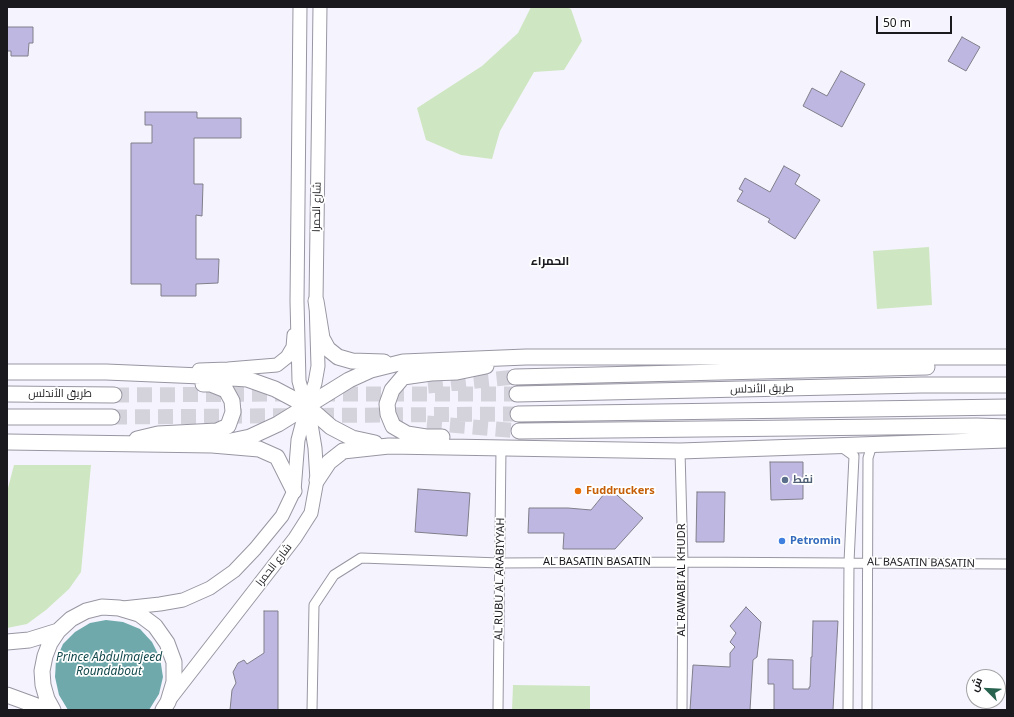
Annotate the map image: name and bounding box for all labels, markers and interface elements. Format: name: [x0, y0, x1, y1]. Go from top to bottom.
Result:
scale bar: [878, 8, 954, 34]
text: 50 m: [883, 14, 911, 31]
street label: شارع الحمرا: [310, 182, 324, 232]
district label: الحمراء: [531, 255, 569, 269]
street label: طريق الأندلس: [730, 382, 794, 396]
street label: طريق الأندلس: [28, 387, 92, 401]
place label: نفط: [793, 473, 813, 487]
marker: نفط: [780, 475, 790, 485]
place label: Fuddruckers: [586, 484, 655, 498]
marker: Fuddruckers: [573, 486, 583, 496]
street label: AL RUBU AL ARABIYYAH: [492, 517, 508, 641]
street label: AL RAWABI AL KHUDR: [675, 523, 689, 637]
place label: Petromin: [790, 534, 841, 548]
marker: Petromin: [777, 536, 787, 546]
street label: شارع الحمرا: [253, 541, 295, 589]
street label: AL BASATIN BASATIN: [543, 555, 651, 569]
street label: AL BASATIN BASATIN: [867, 555, 975, 571]
water label: Prince Abdulmajeed Roundabout: [56, 651, 162, 679]
north arrow: [966, 669, 1006, 709]
text: ش: [966, 675, 985, 694]

